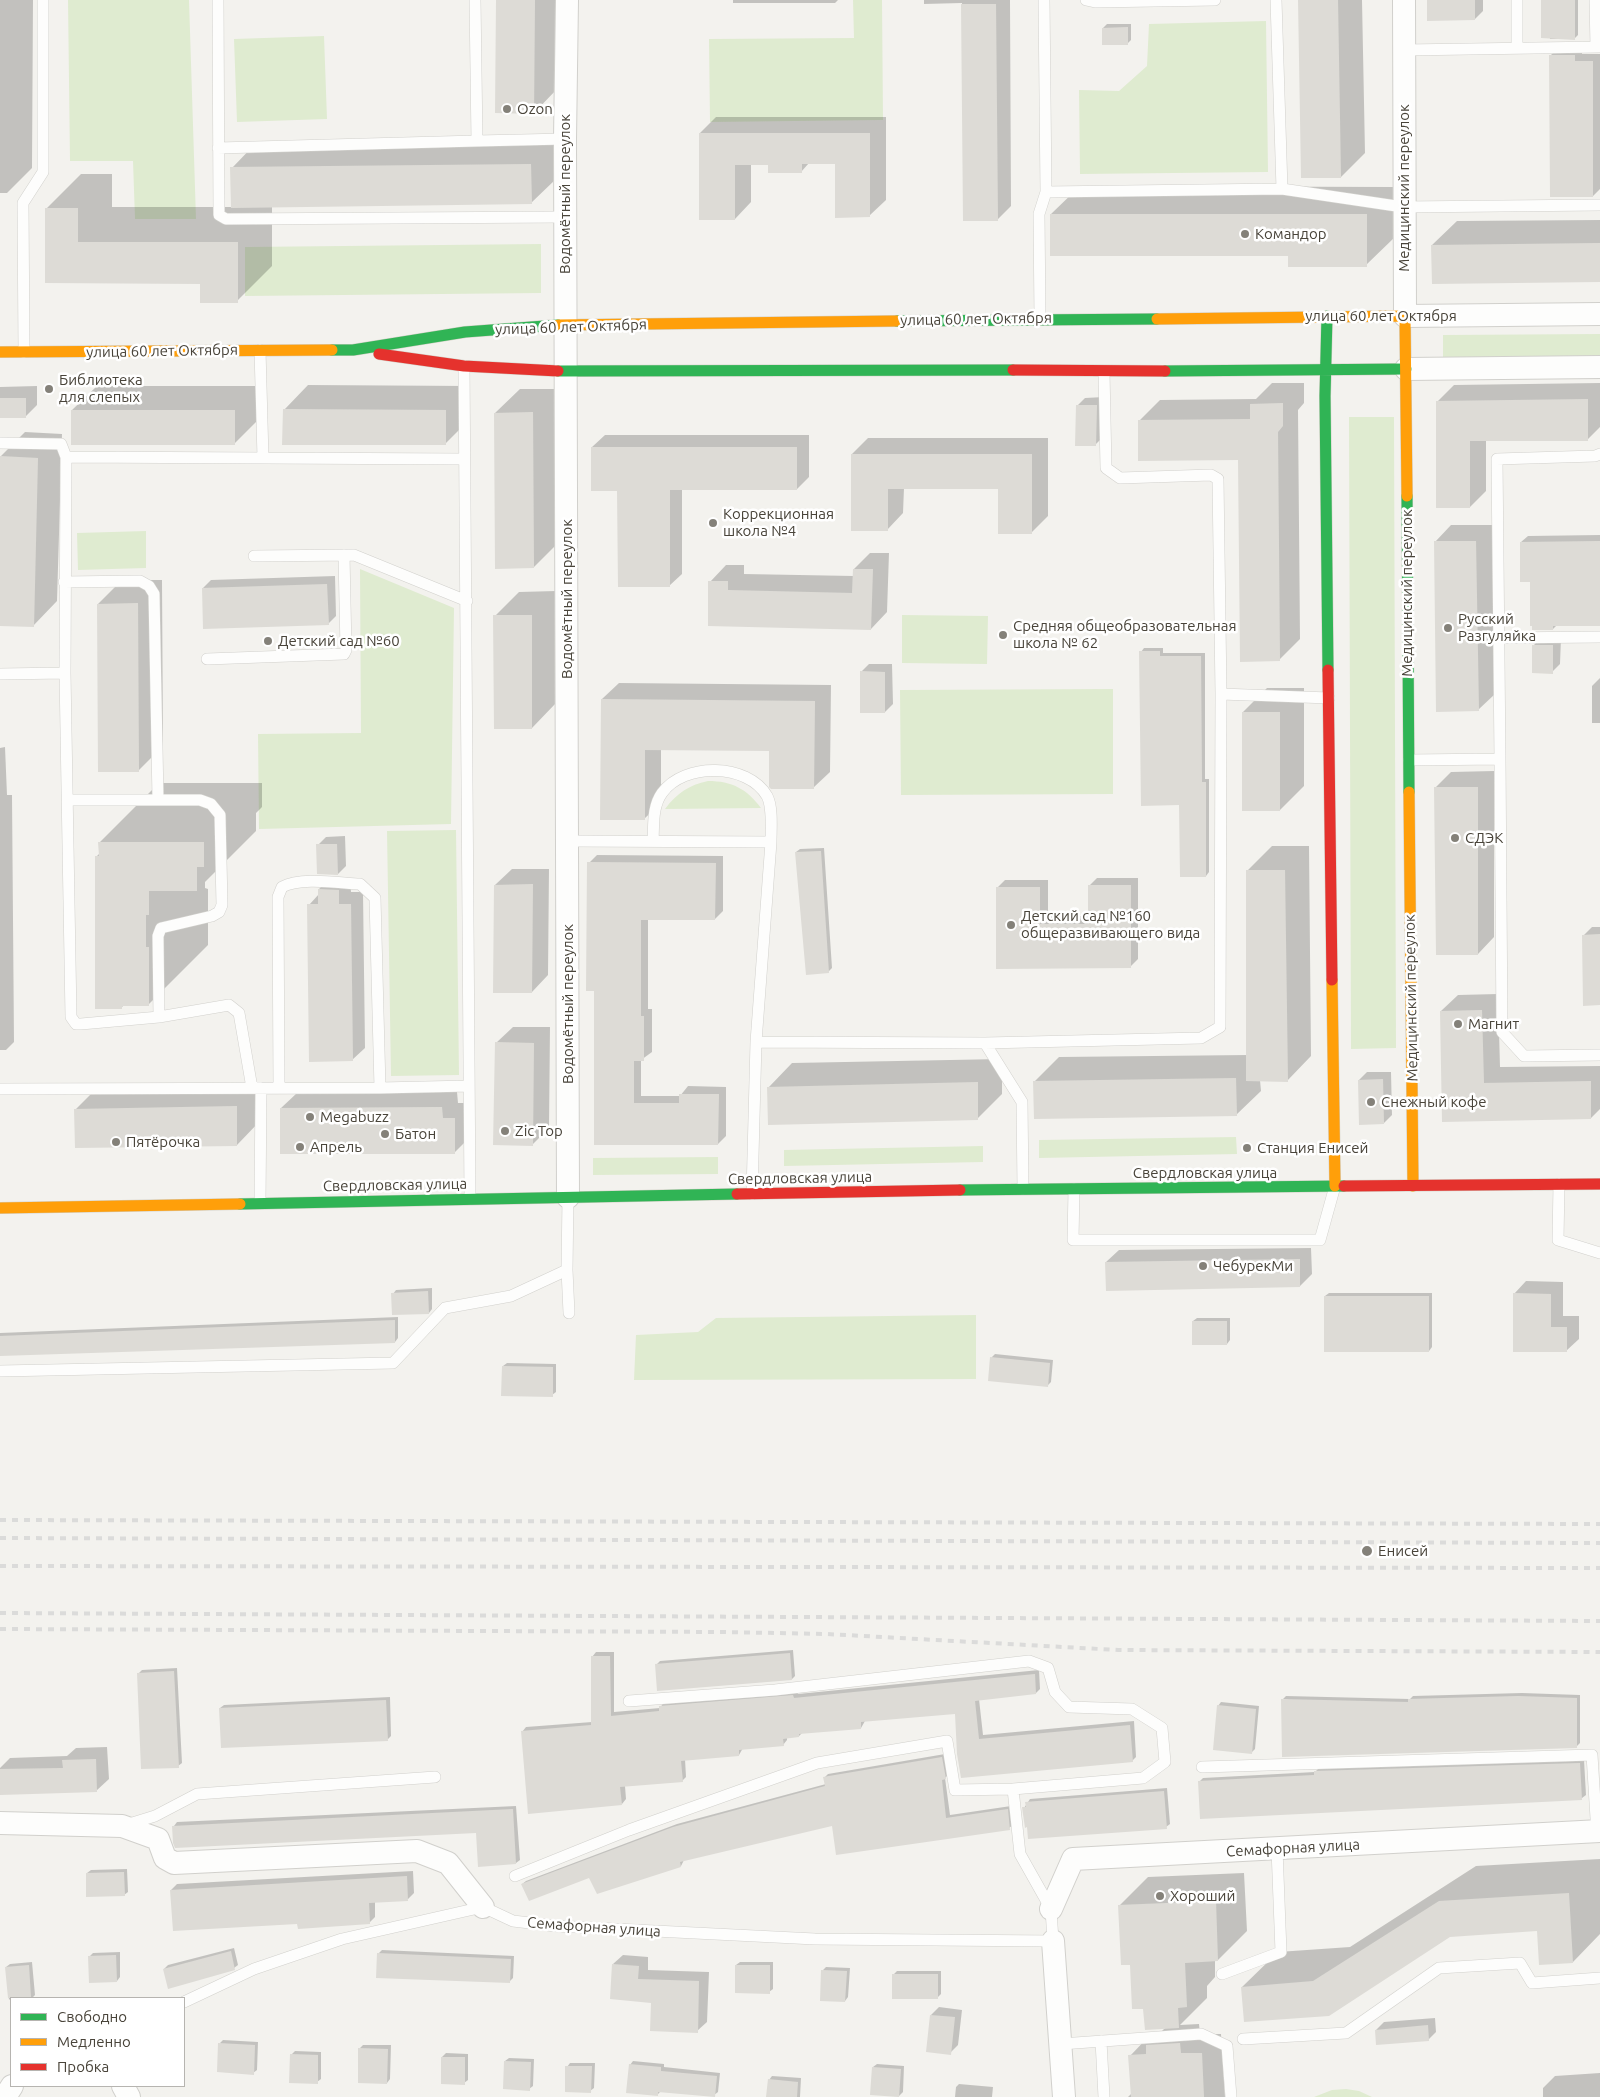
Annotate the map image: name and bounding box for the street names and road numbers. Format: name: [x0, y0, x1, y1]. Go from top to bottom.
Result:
street label: Медицинский переулок: [1395, 104, 1413, 272]
street label: Водомётный переулок: [556, 114, 574, 274]
street label: улица 60 лет Октября: [1305, 307, 1457, 325]
street label: улица 60 лет Октября: [900, 309, 1052, 329]
street label: улица 60 лет Октября: [495, 315, 647, 339]
street label: улица 60 лет Октября: [86, 341, 238, 361]
street label: Медицинский переулок: [1398, 509, 1416, 677]
street label: Водомётный переулок: [558, 519, 576, 679]
street label: Медицинский переулок: [1401, 914, 1421, 1082]
street label: Водомётный переулок: [559, 924, 577, 1084]
street label: Свердловская улица: [1133, 1164, 1277, 1182]
street label: Свердловская улица: [728, 1168, 872, 1188]
street label: Свердловская улица: [323, 1175, 467, 1195]
street label: Семафорная улица: [1226, 1836, 1360, 1860]
street label: Семафорная улица: [527, 1913, 661, 1941]

